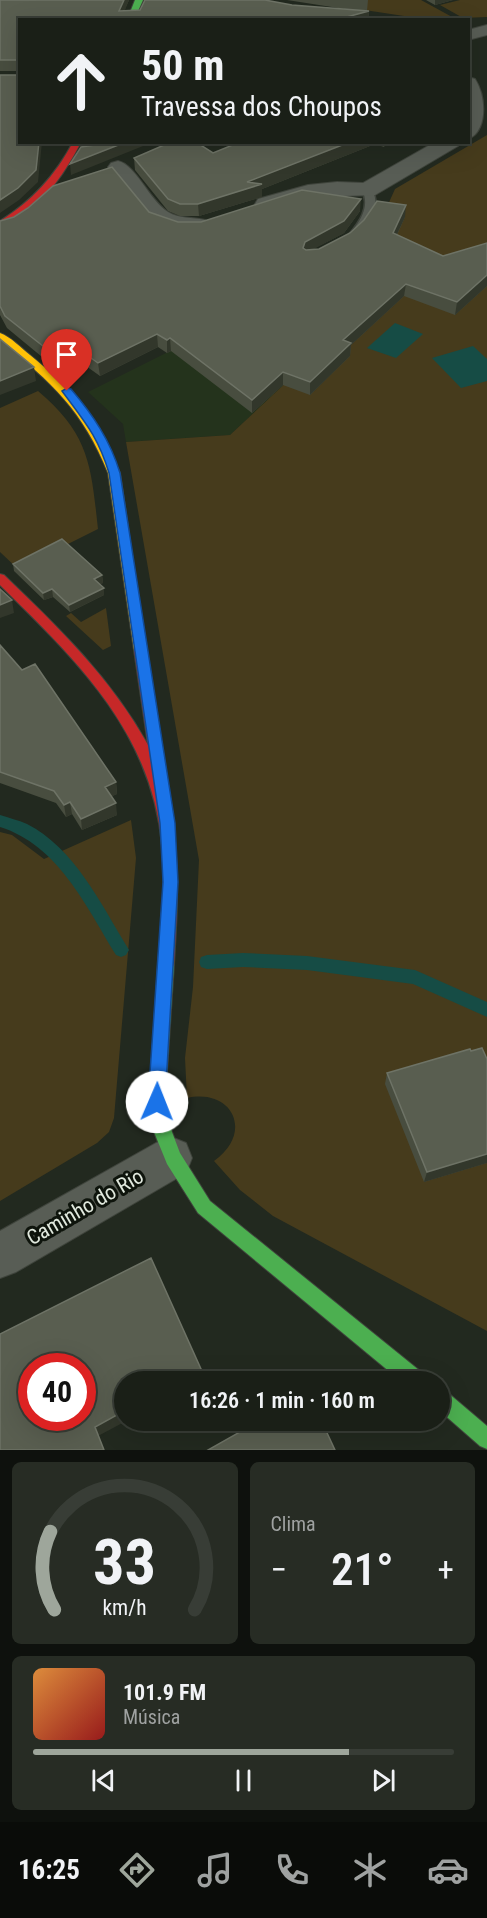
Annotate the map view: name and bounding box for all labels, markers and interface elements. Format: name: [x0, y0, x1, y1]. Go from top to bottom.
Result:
text: 50 m: [141, 41, 224, 90]
icon: ahead: [42, 42, 120, 120]
text: Travessa dos Choupos: [141, 91, 382, 123]
pin: [41, 329, 92, 391]
icon: arrive: [50, 338, 83, 371]
position arrow: [125, 1070, 189, 1134]
street label: Caminho do Rio: [22, 1164, 148, 1250]
speed limit sign: 40: [18, 1353, 96, 1431]
text: 16:26 · 1 min · 160 m: [189, 1388, 375, 1413]
text: Clima: [271, 1512, 316, 1536]
text: 33: [93, 1526, 156, 1599]
text: 21°: [331, 1543, 394, 1596]
text: −: [271, 1550, 287, 1589]
text: +: [438, 1550, 454, 1589]
text: km/h: [103, 1595, 147, 1620]
text: 101.9 FM: [123, 1680, 206, 1705]
text: Música: [123, 1705, 180, 1729]
icon: previous: [87, 1764, 120, 1797]
icon: pause: [227, 1764, 260, 1797]
icon: next: [367, 1764, 400, 1797]
icon: directions: [116, 1849, 158, 1891]
icon: music: [194, 1849, 236, 1891]
icon: phone: [271, 1849, 313, 1891]
icon: climate: [349, 1849, 391, 1891]
icon: car: [427, 1849, 469, 1891]
text: 16:25: [18, 1854, 80, 1886]

